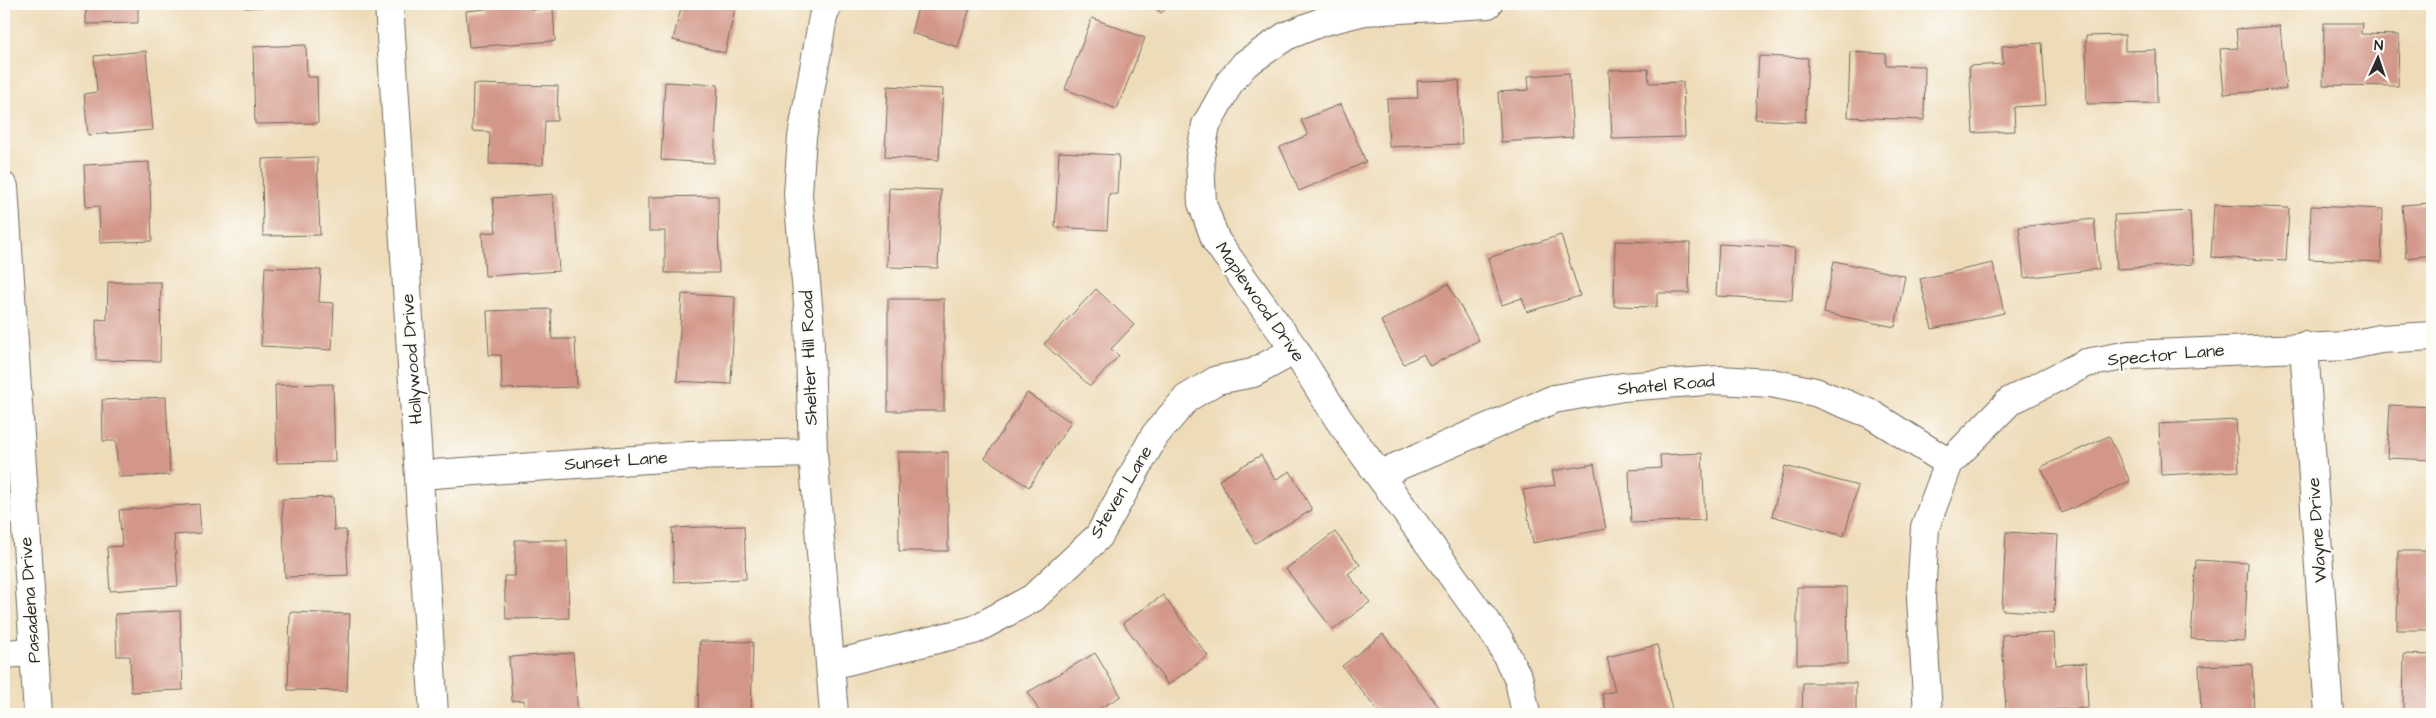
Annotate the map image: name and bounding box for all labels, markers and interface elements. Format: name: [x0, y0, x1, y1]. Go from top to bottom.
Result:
north arrow: [2354, 32, 2404, 82]
text: N: [2374, 36, 2384, 56]
street label: Maplewood Drive: [1209, 237, 1311, 367]
street label: Shelter Hill Road: [794, 290, 824, 426]
street label: Hollywood Drive: [395, 292, 430, 425]
street label: Spector Lane: [2106, 337, 2226, 373]
street label: Shatel Road: [1616, 368, 1716, 402]
street label: Steven Lane: [1083, 441, 1159, 543]
street label: Sunset Lane: [564, 445, 669, 477]
street label: Wayne Drive: [2301, 476, 2334, 583]
street label: Pasadena Drive: [13, 536, 47, 664]

